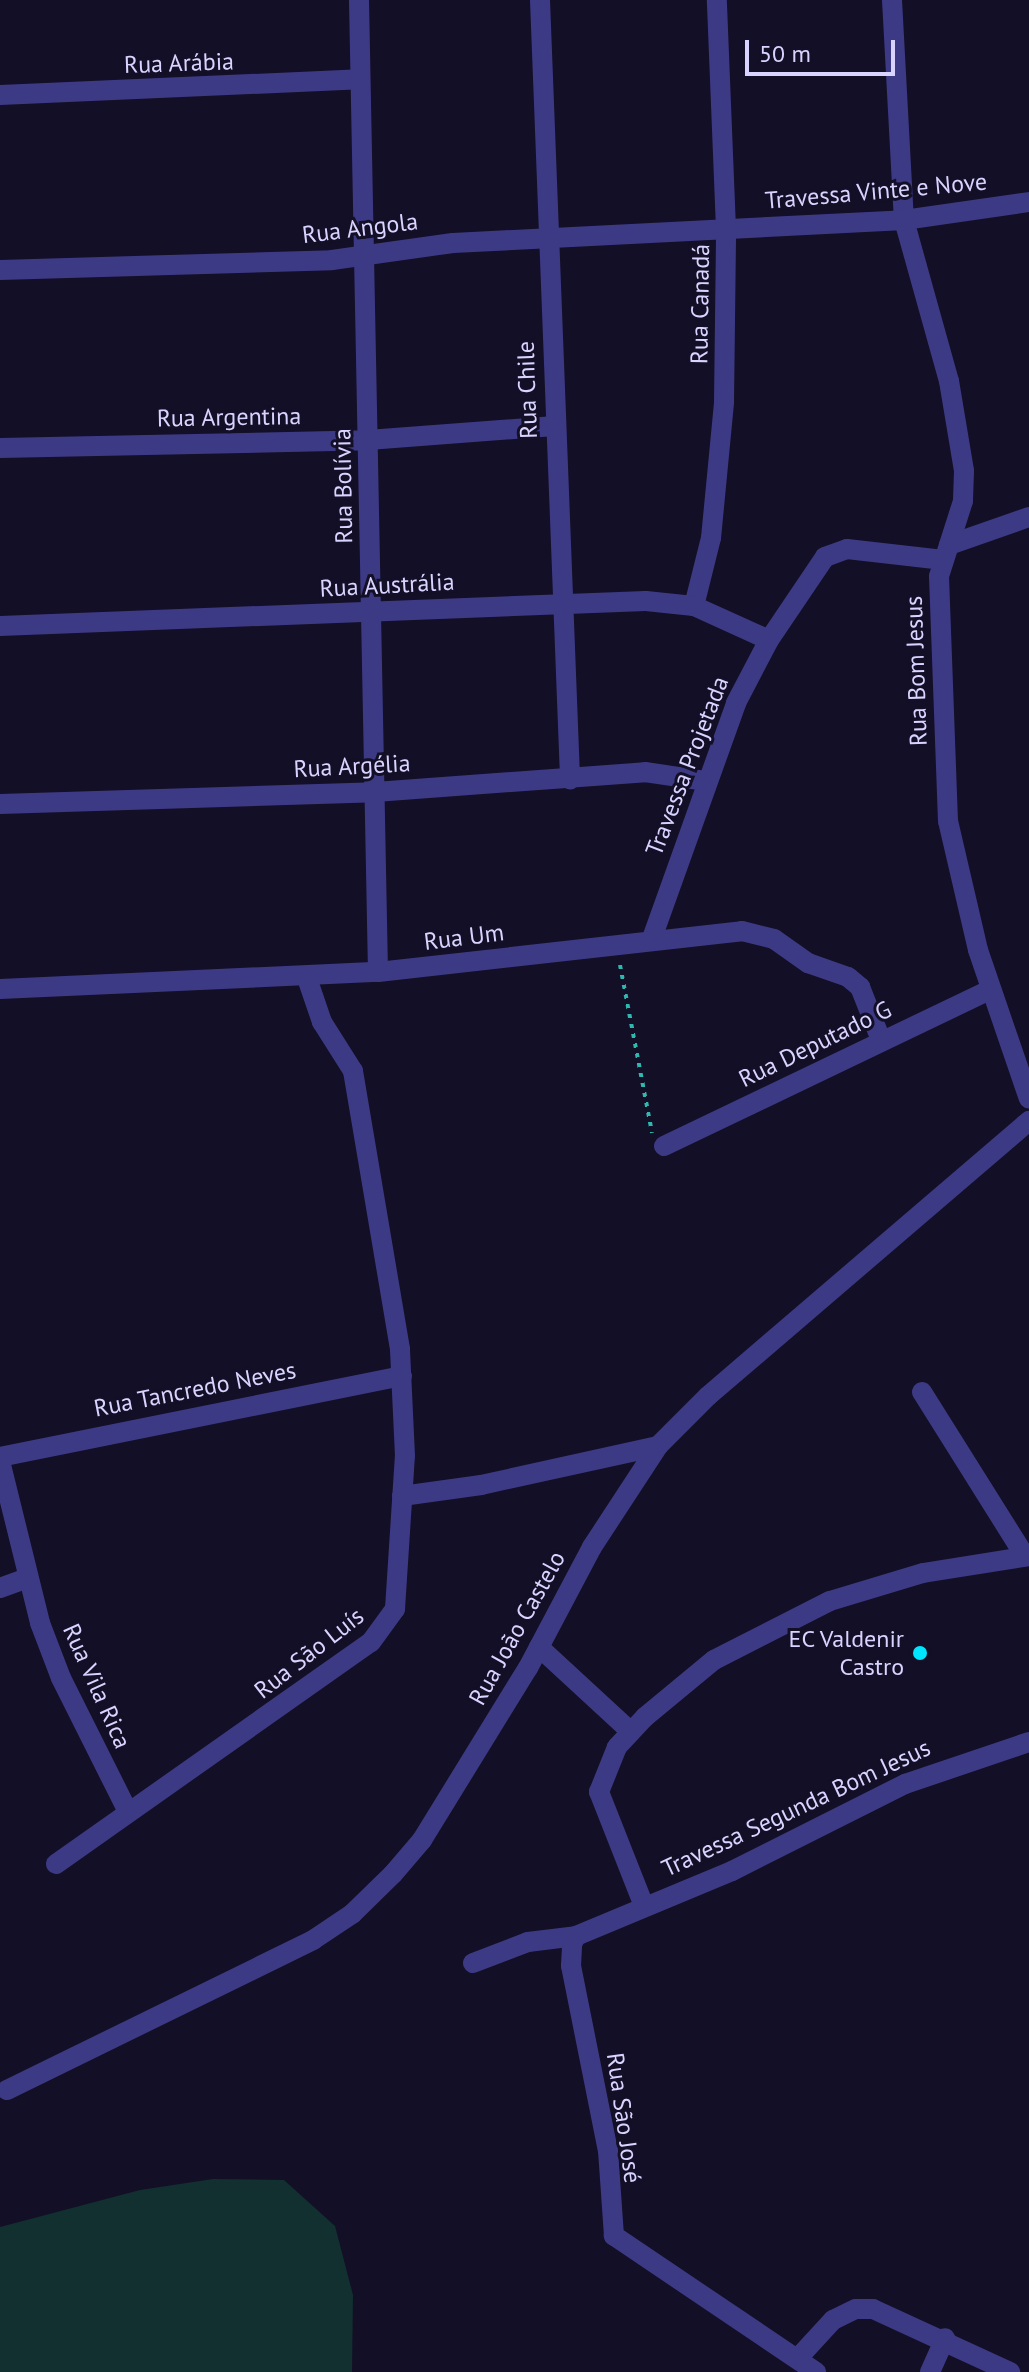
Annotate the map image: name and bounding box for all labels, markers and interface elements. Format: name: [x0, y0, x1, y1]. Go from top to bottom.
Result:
scale bar: [749, 24, 899, 74]
text: 50 m: [759, 38, 811, 69]
street label: Rua Arábia: [123, 47, 235, 79]
street label: Travessa Vinte e Nove: [763, 167, 989, 215]
street label: Rua Angola: [300, 207, 420, 249]
street label: Rua Canadá: [685, 244, 715, 364]
street label: Rua Chile: [511, 341, 543, 439]
street label: Rua Argentina: [156, 401, 302, 433]
street label: Rua Bolívia: [328, 428, 358, 544]
street label: Rua Austrália: [318, 567, 456, 603]
street label: Rua Bom Jesus: [899, 595, 933, 747]
street label: Travessa Projetada: [640, 672, 734, 860]
street label: Rua Argélia: [292, 749, 412, 783]
street label: Rua Um: [422, 918, 506, 956]
street label: Rua Deputado G: [734, 995, 896, 1093]
street label: Rua Tancredo Neves: [91, 1355, 299, 1423]
street label: Rua João Castelo: [463, 1546, 571, 1710]
street label: Rua São Luís: [249, 1601, 369, 1705]
street label: Rua Vila Rica: [57, 1619, 137, 1753]
place label: EC Valdenir Castro: [787, 1625, 904, 1681]
marker: EC Valdenir Castro: [911, 1644, 929, 1662]
street label: Travessa Segunda Bom Jesus: [657, 1733, 935, 1883]
street label: Rua São José: [601, 2051, 647, 2185]

